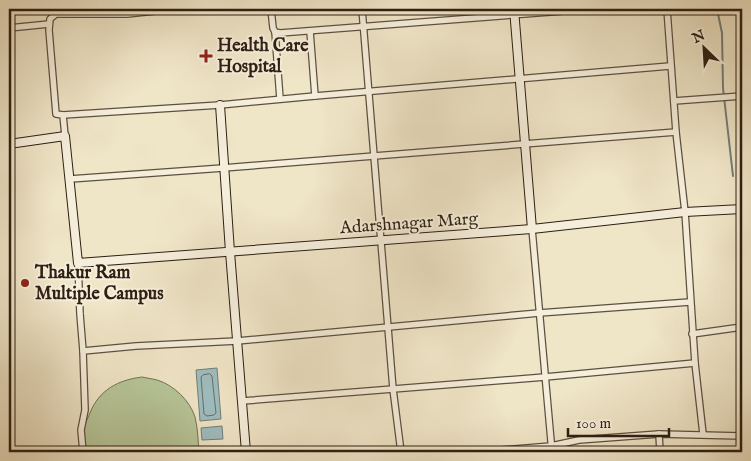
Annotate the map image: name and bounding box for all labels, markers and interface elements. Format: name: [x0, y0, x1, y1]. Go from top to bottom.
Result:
north arrow: [678, 22, 728, 72]
text: N: [689, 26, 708, 48]
place label: Health Care Hospital: [217, 35, 309, 79]
marker: Health Care Hospital: [199, 49, 213, 63]
street label: Adarshnagar Marg: [338, 208, 479, 240]
place label: Thakur Ram Multiple Campus: [34, 262, 164, 306]
marker: Thakur Ram Multiple Campus: [19, 277, 31, 289]
scale bar: [568, 406, 670, 438]
text: 100 m: [576, 414, 612, 433]

